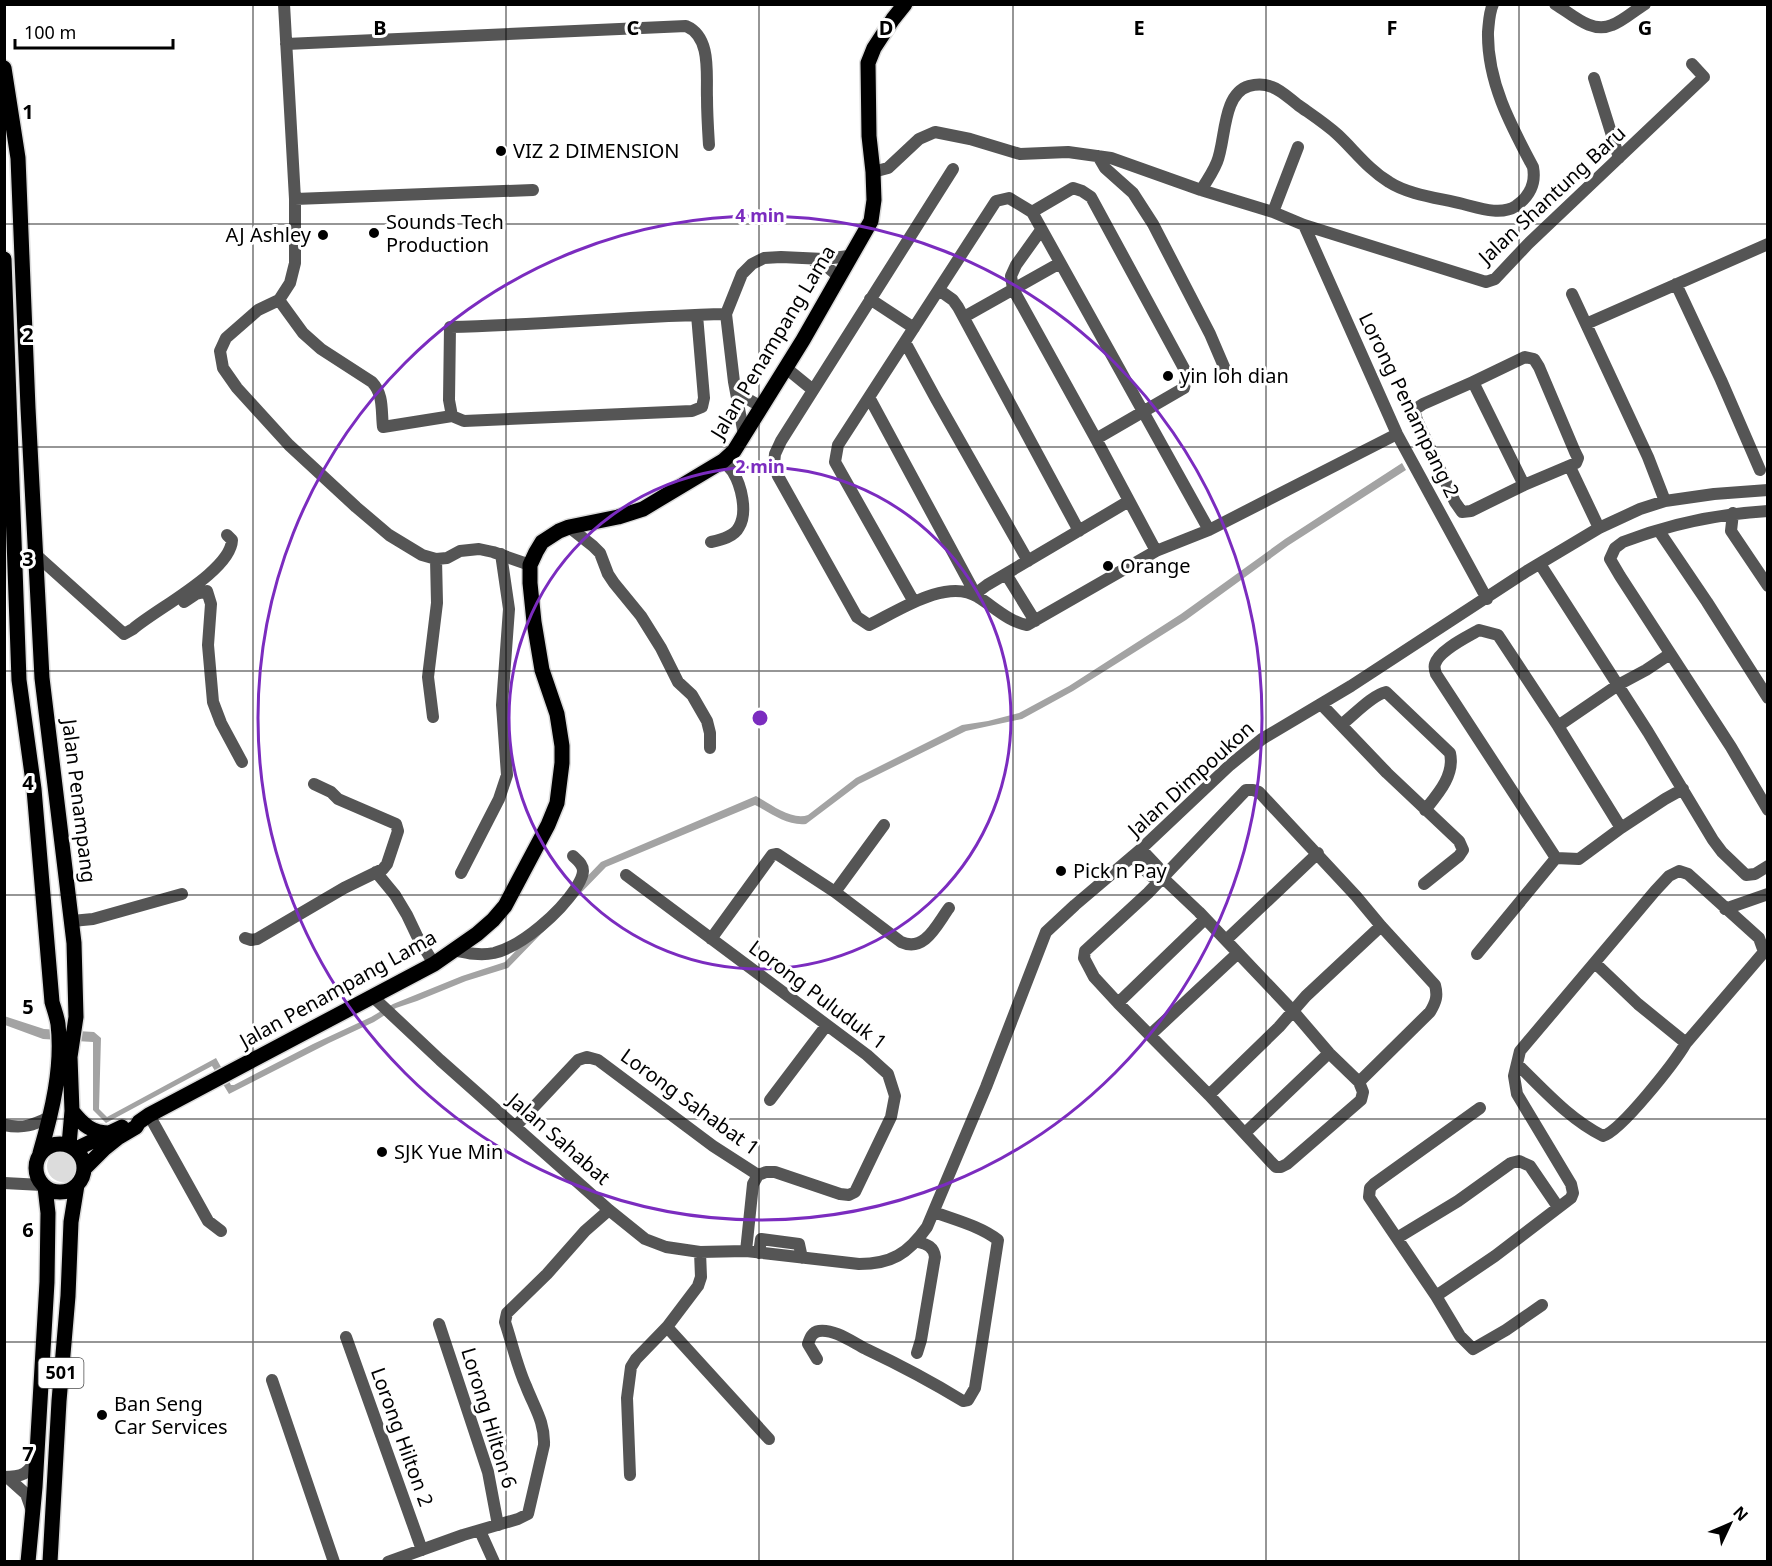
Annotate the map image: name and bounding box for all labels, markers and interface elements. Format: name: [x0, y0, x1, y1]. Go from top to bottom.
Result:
scale bar: [15, 12, 172, 50]
text: B: [373, 14, 387, 41]
text: C: [627, 14, 640, 41]
text: D: [879, 14, 893, 41]
text: E: [1133, 14, 1145, 41]
text: F: [1387, 14, 1397, 41]
text: G: [1638, 14, 1652, 41]
text: 100 m: [24, 20, 76, 44]
text: 1: [22, 98, 34, 125]
street label: Jalan Shantung Baru: [1471, 119, 1631, 271]
place label: VIZ 2 DIMENSION: [513, 137, 679, 164]
marker: VIZ 2 DIMENSION: [494, 144, 508, 158]
text: 4 min: [735, 203, 785, 227]
place label: Sounds Tech Production: [386, 208, 504, 258]
place label: AJ Ashley: [226, 221, 312, 248]
marker: Sounds Tech Production: [367, 226, 381, 240]
marker: AJ Ashley: [316, 228, 330, 242]
street label: Jalan Penampang Lama: [703, 240, 841, 445]
street label: Lorong Penampang 2: [1353, 308, 1466, 502]
text: 2: [22, 321, 34, 348]
place label: yin loh dian: [1180, 362, 1289, 389]
marker: yin loh dian: [1161, 369, 1175, 383]
text: 2 min: [735, 454, 785, 478]
text: 3: [22, 545, 34, 572]
place label: Orange: [1120, 552, 1191, 579]
marker: Orange: [1101, 559, 1115, 573]
centre of rings: [750, 708, 770, 728]
street label: Jalan Dimpoukon: [1120, 715, 1260, 844]
street label: Jalan Penampang: [56, 716, 103, 884]
text: 4: [22, 769, 34, 796]
place label: Pick n Pay: [1073, 857, 1168, 884]
marker: Pick n Pay: [1054, 864, 1068, 878]
street label: Jalan Penampang Lama: [233, 923, 441, 1055]
street label: Lorong Puluduk 1: [744, 934, 893, 1055]
text: 5: [22, 993, 34, 1020]
street label: Lorong Sahabat 1: [615, 1042, 765, 1161]
street label: Jalan Sahabat: [501, 1085, 616, 1191]
place label: SJK Yue Min: [394, 1138, 503, 1165]
marker: SJK Yue Min: [375, 1145, 389, 1159]
text: 6: [22, 1216, 34, 1243]
street label: Lorong Hilton 6: [455, 1344, 524, 1492]
road number: 501: [38, 1358, 84, 1388]
street label: Lorong Hilton 2: [365, 1364, 440, 1510]
place label: Ban Seng Car Services: [114, 1390, 228, 1440]
marker: Ban Seng Car Services: [95, 1408, 109, 1422]
text: 7: [22, 1440, 34, 1467]
north arrow: [1700, 1494, 1760, 1554]
text: N: [1728, 1501, 1753, 1526]

